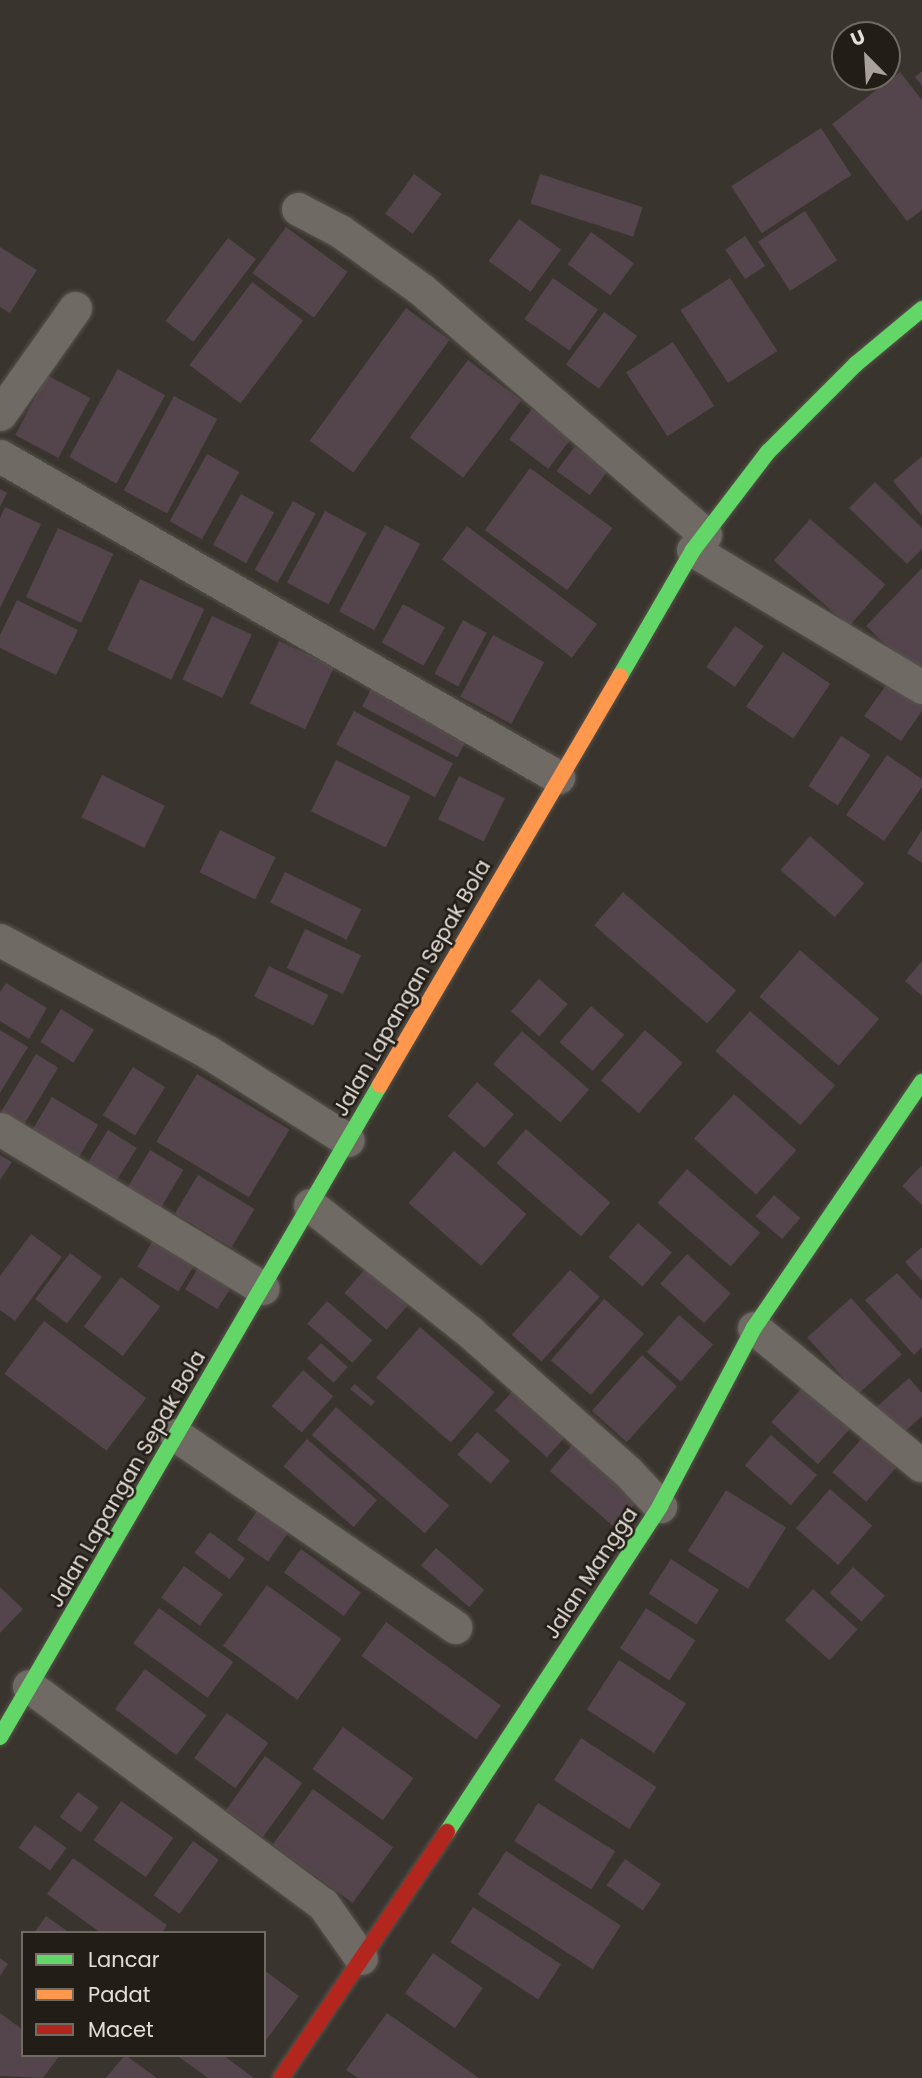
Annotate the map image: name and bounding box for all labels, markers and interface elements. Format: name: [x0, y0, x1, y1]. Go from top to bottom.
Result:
north arrow: [831, 21, 901, 91]
text: U: [846, 23, 870, 53]
street label: Jalan Lapangan Sepak Bola: [328, 855, 496, 1121]
street label: Jalan Lapangan Sepak Bola: [43, 1346, 211, 1612]
street label: Jalan Mangga: [539, 1502, 643, 1644]
legend: [21, 1931, 266, 2057]
text: Lancar: [88, 1945, 159, 1974]
text: Padat: [88, 1980, 150, 2009]
text: Macet: [88, 2015, 154, 2044]

